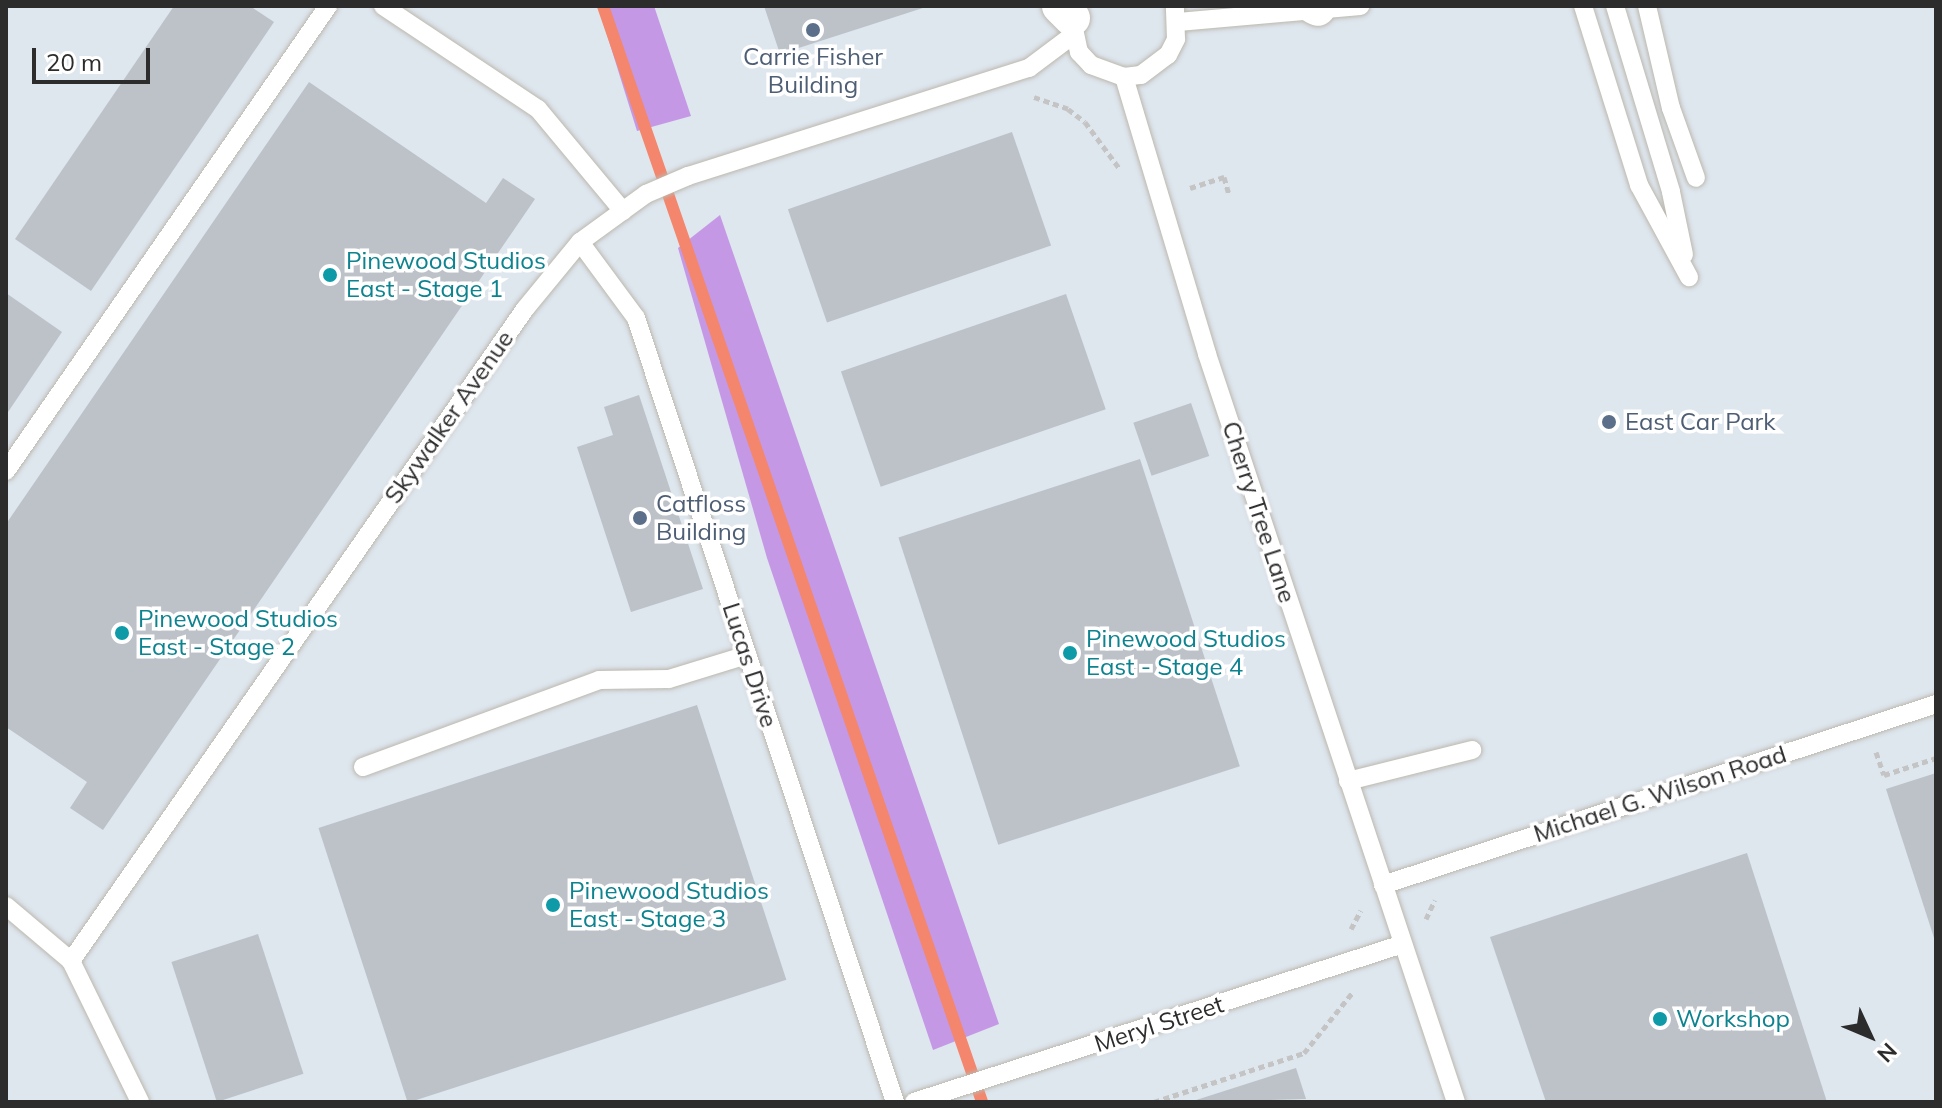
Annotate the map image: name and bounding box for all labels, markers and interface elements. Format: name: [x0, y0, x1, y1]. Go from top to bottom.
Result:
marker: Carrie Fisher Building: [804, 21, 822, 39]
scale bar: [36, 32, 154, 82]
place label: Carrie Fisher Building: [743, 43, 883, 99]
text: 20 m: [46, 47, 102, 77]
place label: Pinewood Studios East - Stage 1: [346, 247, 546, 303]
marker: Pinewood Studios East - Stage 1: [321, 266, 339, 284]
street label: Skywalker Avenue: [379, 325, 519, 509]
place label: East Car Park: [1625, 408, 1776, 436]
marker: East Car Park: [1600, 413, 1618, 431]
street label: Cherry Tree Lane: [1216, 418, 1302, 606]
place label: Catfloss Building: [656, 490, 746, 546]
marker: Catfloss Building: [631, 509, 649, 527]
street label: Lucas Drive: [716, 599, 784, 731]
place label: Pinewood Studios East - Stage 2: [138, 605, 338, 661]
marker: Pinewood Studios East - Stage 2: [113, 624, 131, 642]
place label: Pinewood Studios East - Stage 4: [1086, 625, 1286, 681]
marker: Pinewood Studios East - Stage 4: [1061, 644, 1079, 662]
street label: Michael G. Wilson Road: [1530, 740, 1790, 848]
place label: Pinewood Studios East - Stage 3: [569, 877, 769, 933]
marker: Pinewood Studios East - Stage 3: [544, 896, 562, 914]
street label: Meryl Street: [1091, 990, 1227, 1058]
north arrow: [1830, 996, 1910, 1076]
place label: Workshop: [1676, 1005, 1790, 1033]
marker: Workshop: [1651, 1010, 1669, 1028]
text: N: [1871, 1037, 1903, 1068]

